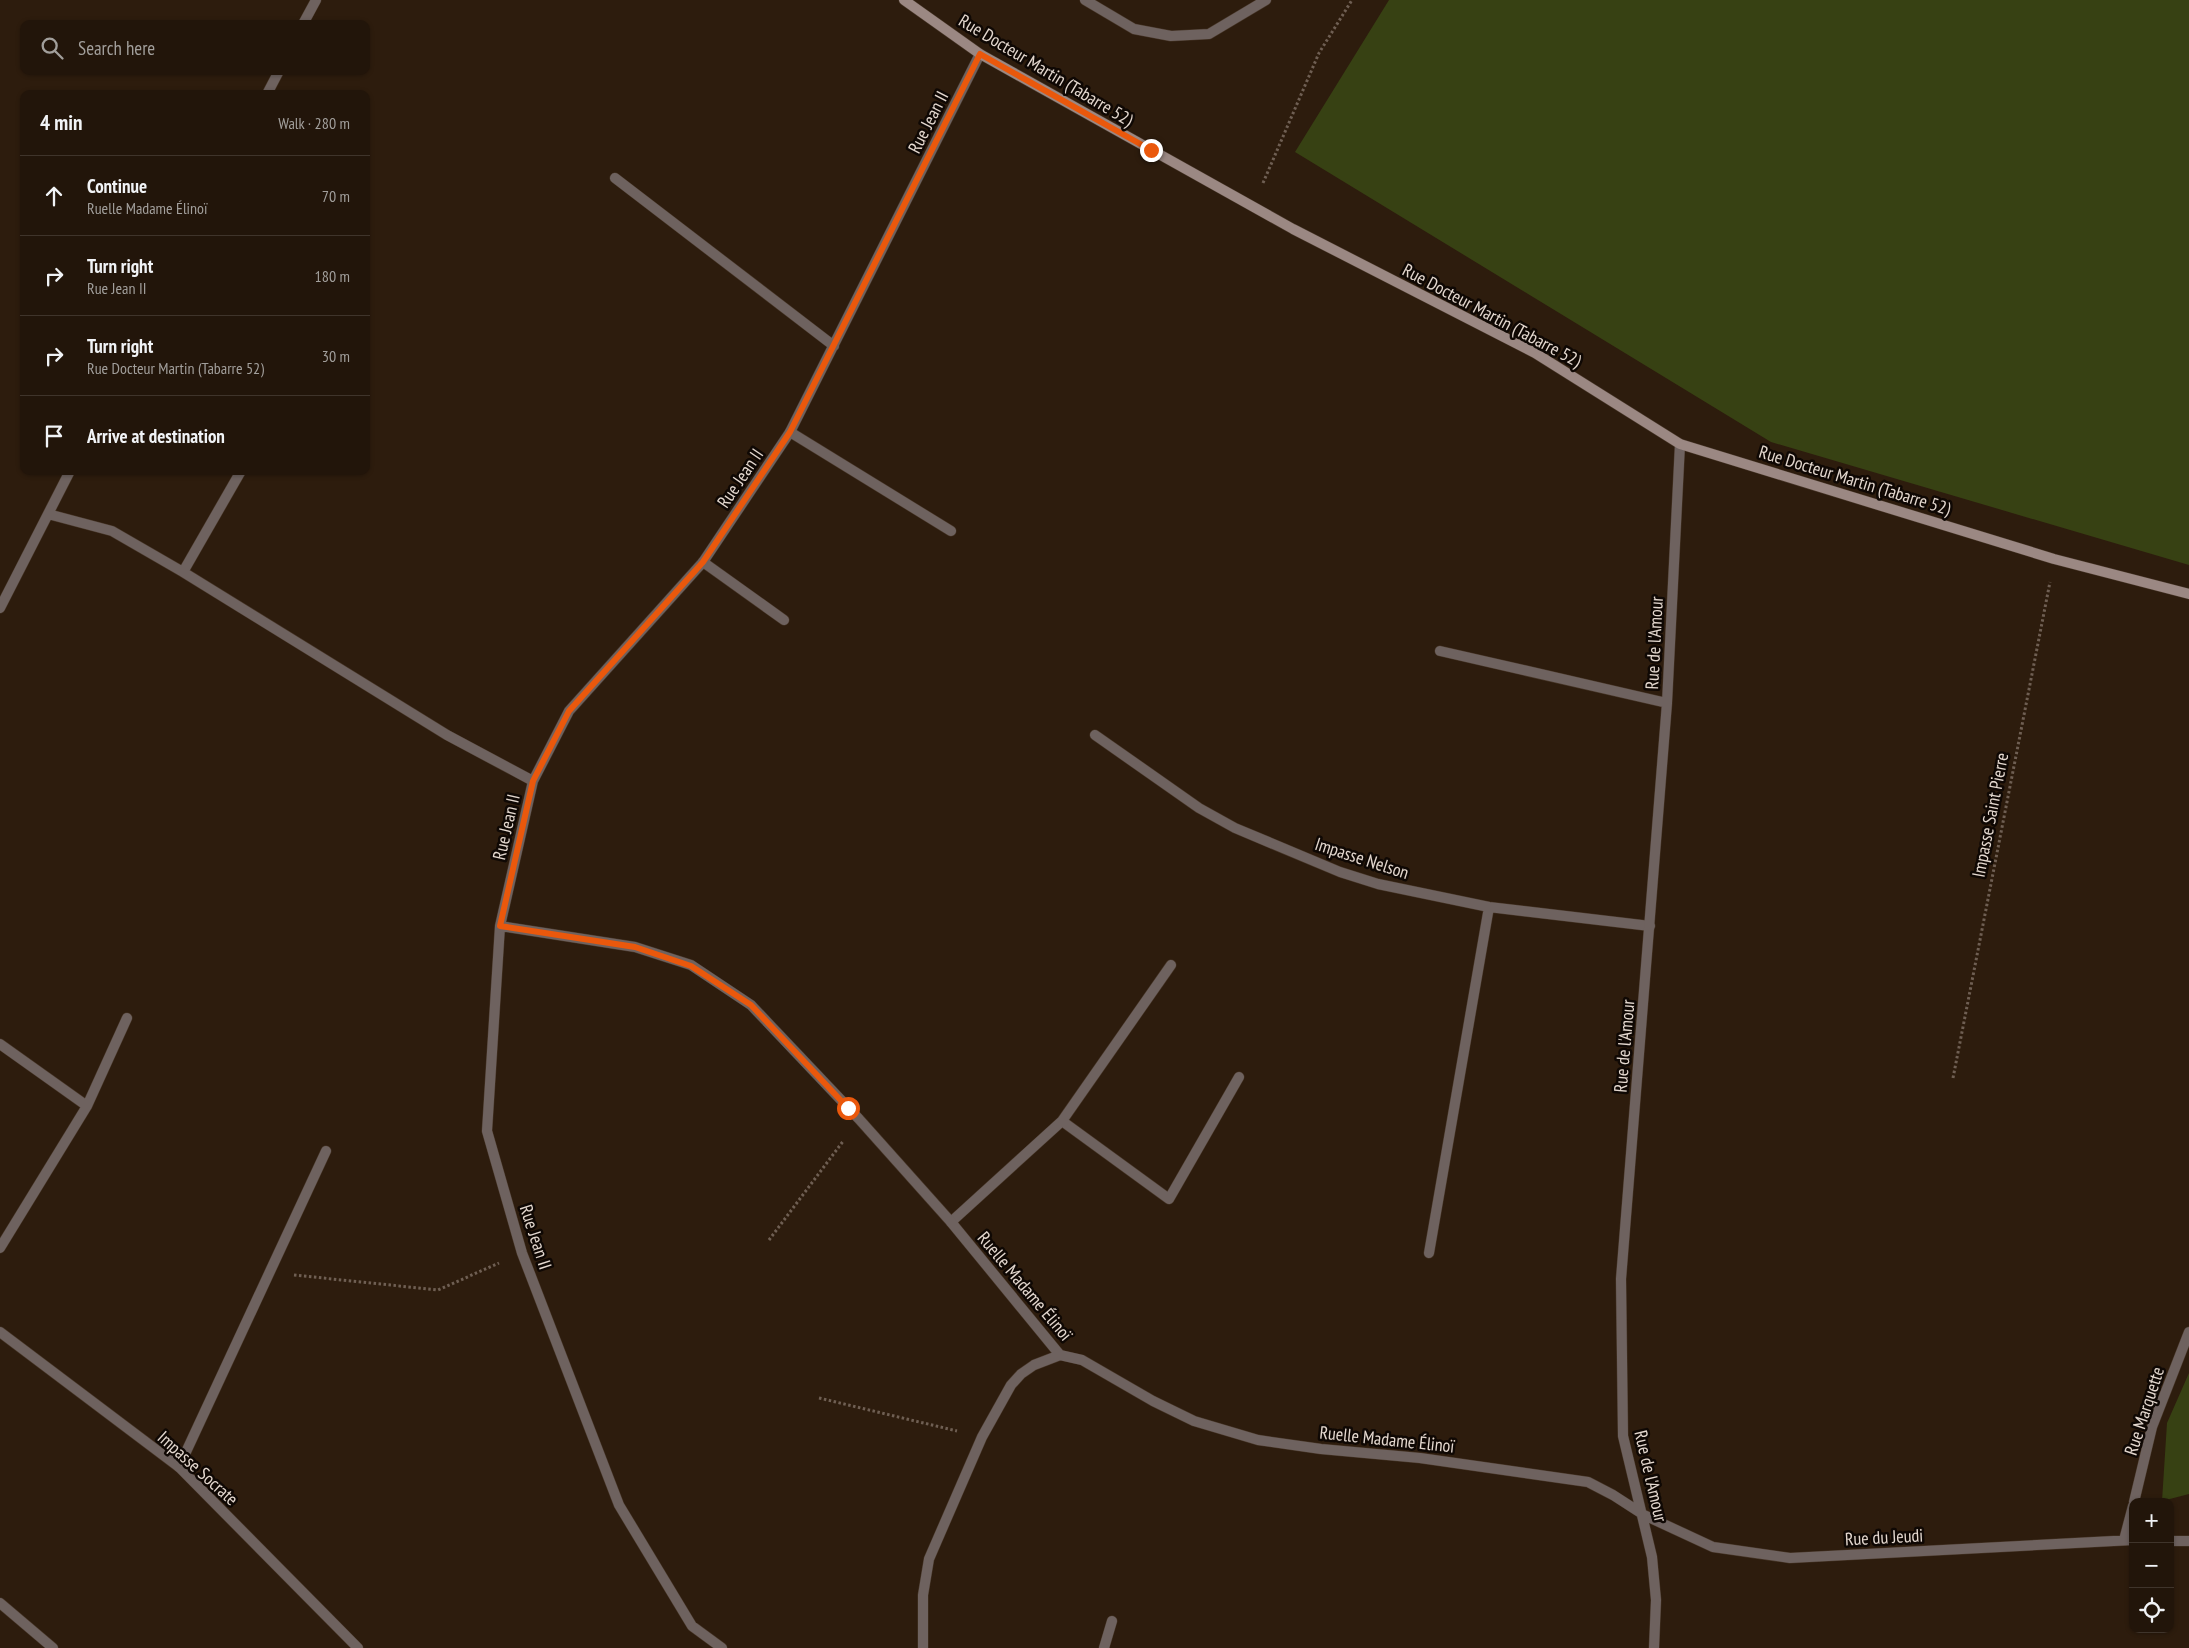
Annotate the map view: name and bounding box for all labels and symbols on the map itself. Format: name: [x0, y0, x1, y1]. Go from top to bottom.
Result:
street label: Rue Docteur Martin (Tabarre 52): [955, 9, 1138, 132]
street label: Rue Jean II: [903, 87, 953, 157]
route end: [1140, 139, 1163, 162]
street label: Rue Docteur Martin (Tabarre 52): [1399, 258, 1586, 372]
street label: Rue Docteur Martin (Tabarre 52): [1756, 440, 1954, 520]
street label: Rue Jean II: [712, 444, 768, 512]
street label: Rue de l'Amour: [1640, 596, 1668, 690]
street label: Impasse Saint Pierre: [1967, 751, 2013, 879]
street label: Rue Jean II: [487, 792, 525, 862]
street label: Impasse Nelson: [1312, 832, 1412, 884]
street label: Rue de l'Amour: [1608, 999, 1640, 1093]
route start: [837, 1097, 860, 1120]
street label: Rue Jean II: [515, 1202, 557, 1272]
street label: Ruelle Madame Élinoï: [973, 1227, 1078, 1346]
street label: Rue Marquette: [2119, 1364, 2169, 1458]
street label: Ruelle Madame Élinoï: [1318, 1420, 1457, 1458]
street label: Impasse Socrate: [153, 1426, 243, 1510]
street label: Rue de l'Amour: [1629, 1428, 1673, 1524]
street label: Rue du Jeudi: [1844, 1523, 1924, 1551]

